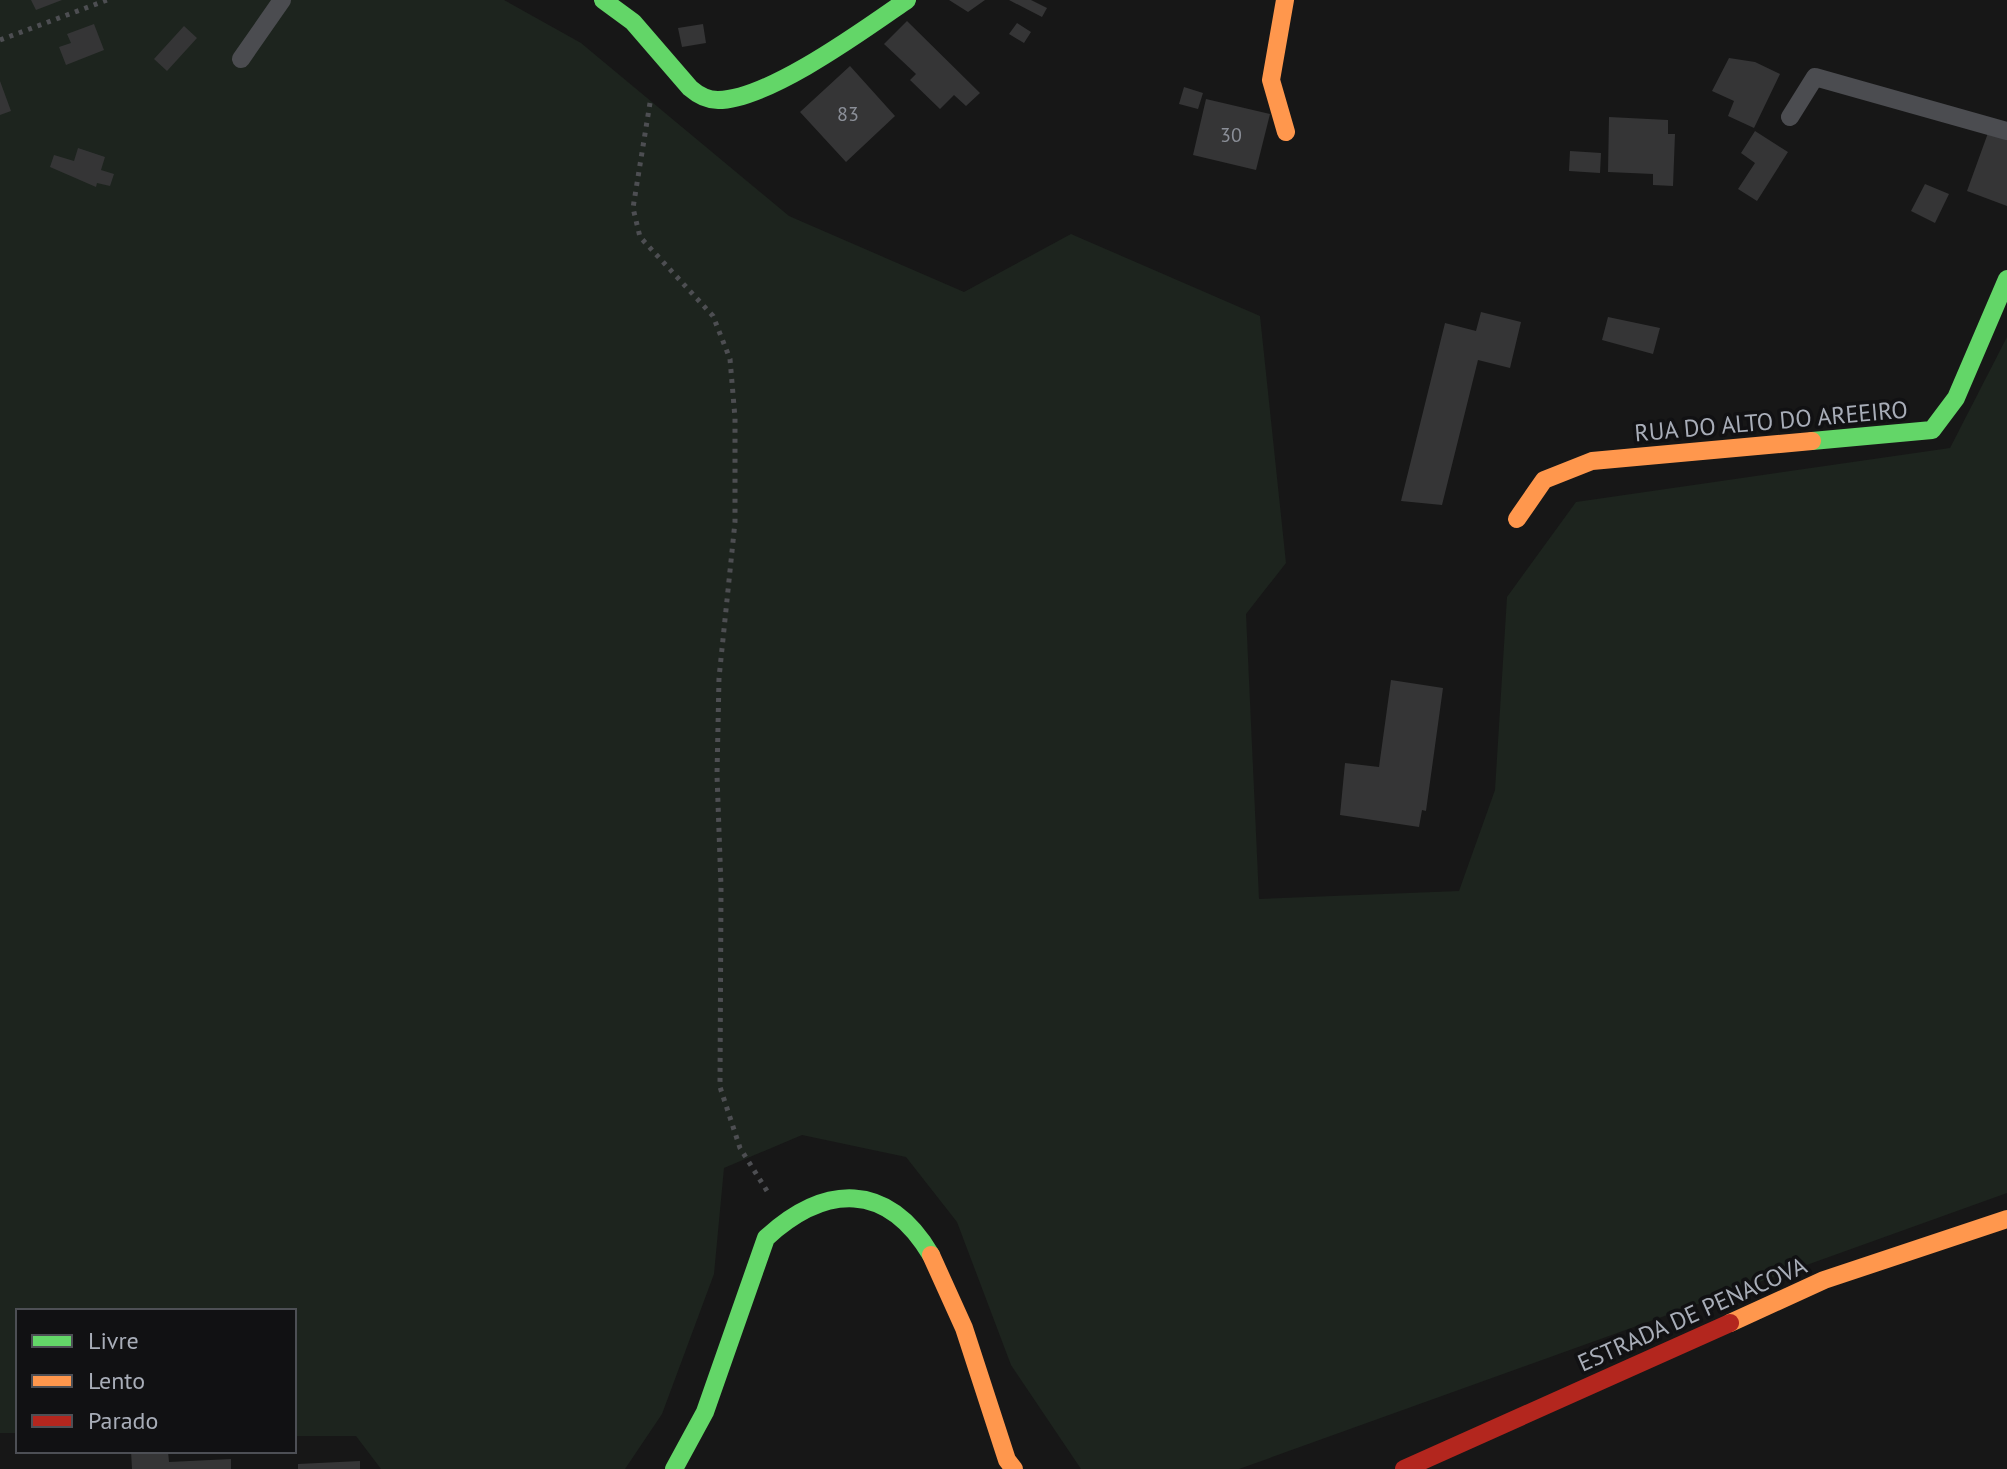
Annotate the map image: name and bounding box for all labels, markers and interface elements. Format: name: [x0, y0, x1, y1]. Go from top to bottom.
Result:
house number: 83: [837, 101, 859, 127]
house number: 30: [1220, 122, 1242, 148]
street label: RUA DO ALTO DO AREEIRO: [1633, 394, 1909, 448]
street label: ESTRADA DE PENACOVA: [1573, 1250, 1811, 1378]
legend: [16, 1309, 296, 1453]
text: Livre: [88, 1325, 139, 1356]
text: Lento: [88, 1365, 145, 1396]
text: Parado: [88, 1405, 158, 1436]

